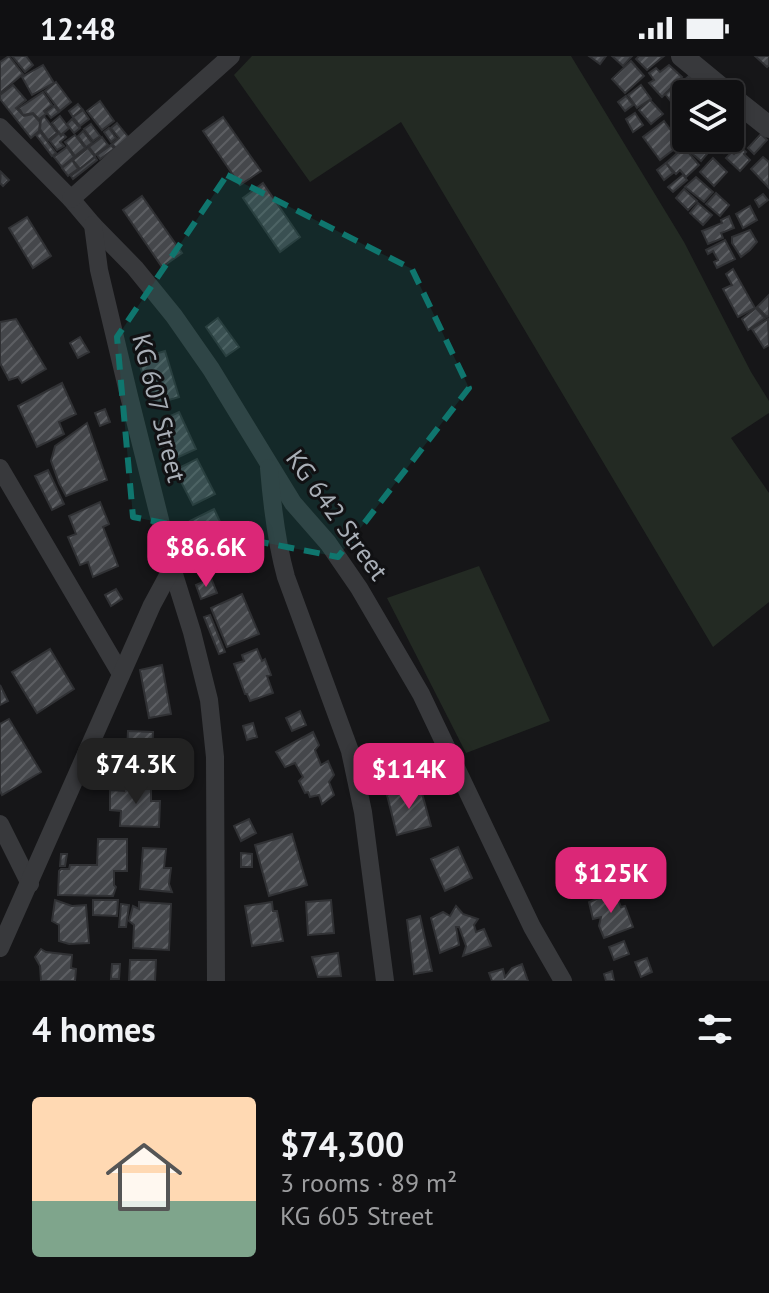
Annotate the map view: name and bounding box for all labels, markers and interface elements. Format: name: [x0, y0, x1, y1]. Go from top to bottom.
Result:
text: 12:48: [40, 9, 116, 48]
map controls: [672, 80, 744, 152]
button: layers: [672, 80, 744, 152]
street label: KG 607 Street: [125, 330, 194, 486]
street label: KG 642 Street: [279, 443, 396, 587]
pin: $86.6K: [141, 521, 271, 589]
text: $86.6K: [165, 530, 247, 563]
pin: $74.3K: [71, 738, 201, 806]
pin: $114K: [353, 743, 465, 811]
text: $74.3K: [95, 747, 177, 780]
text: $114K: [371, 752, 447, 785]
pin: $125K: [555, 847, 667, 915]
text: $125K: [573, 856, 649, 889]
text: 4 homes: [32, 1007, 156, 1051]
icon: filters: [693, 1007, 737, 1051]
text: $74,300: [280, 1122, 404, 1166]
icon: home: [96, 1129, 192, 1225]
text: 3 rooms · 89 m²: [280, 1166, 457, 1199]
text: KG 605 Street: [280, 1199, 433, 1232]

